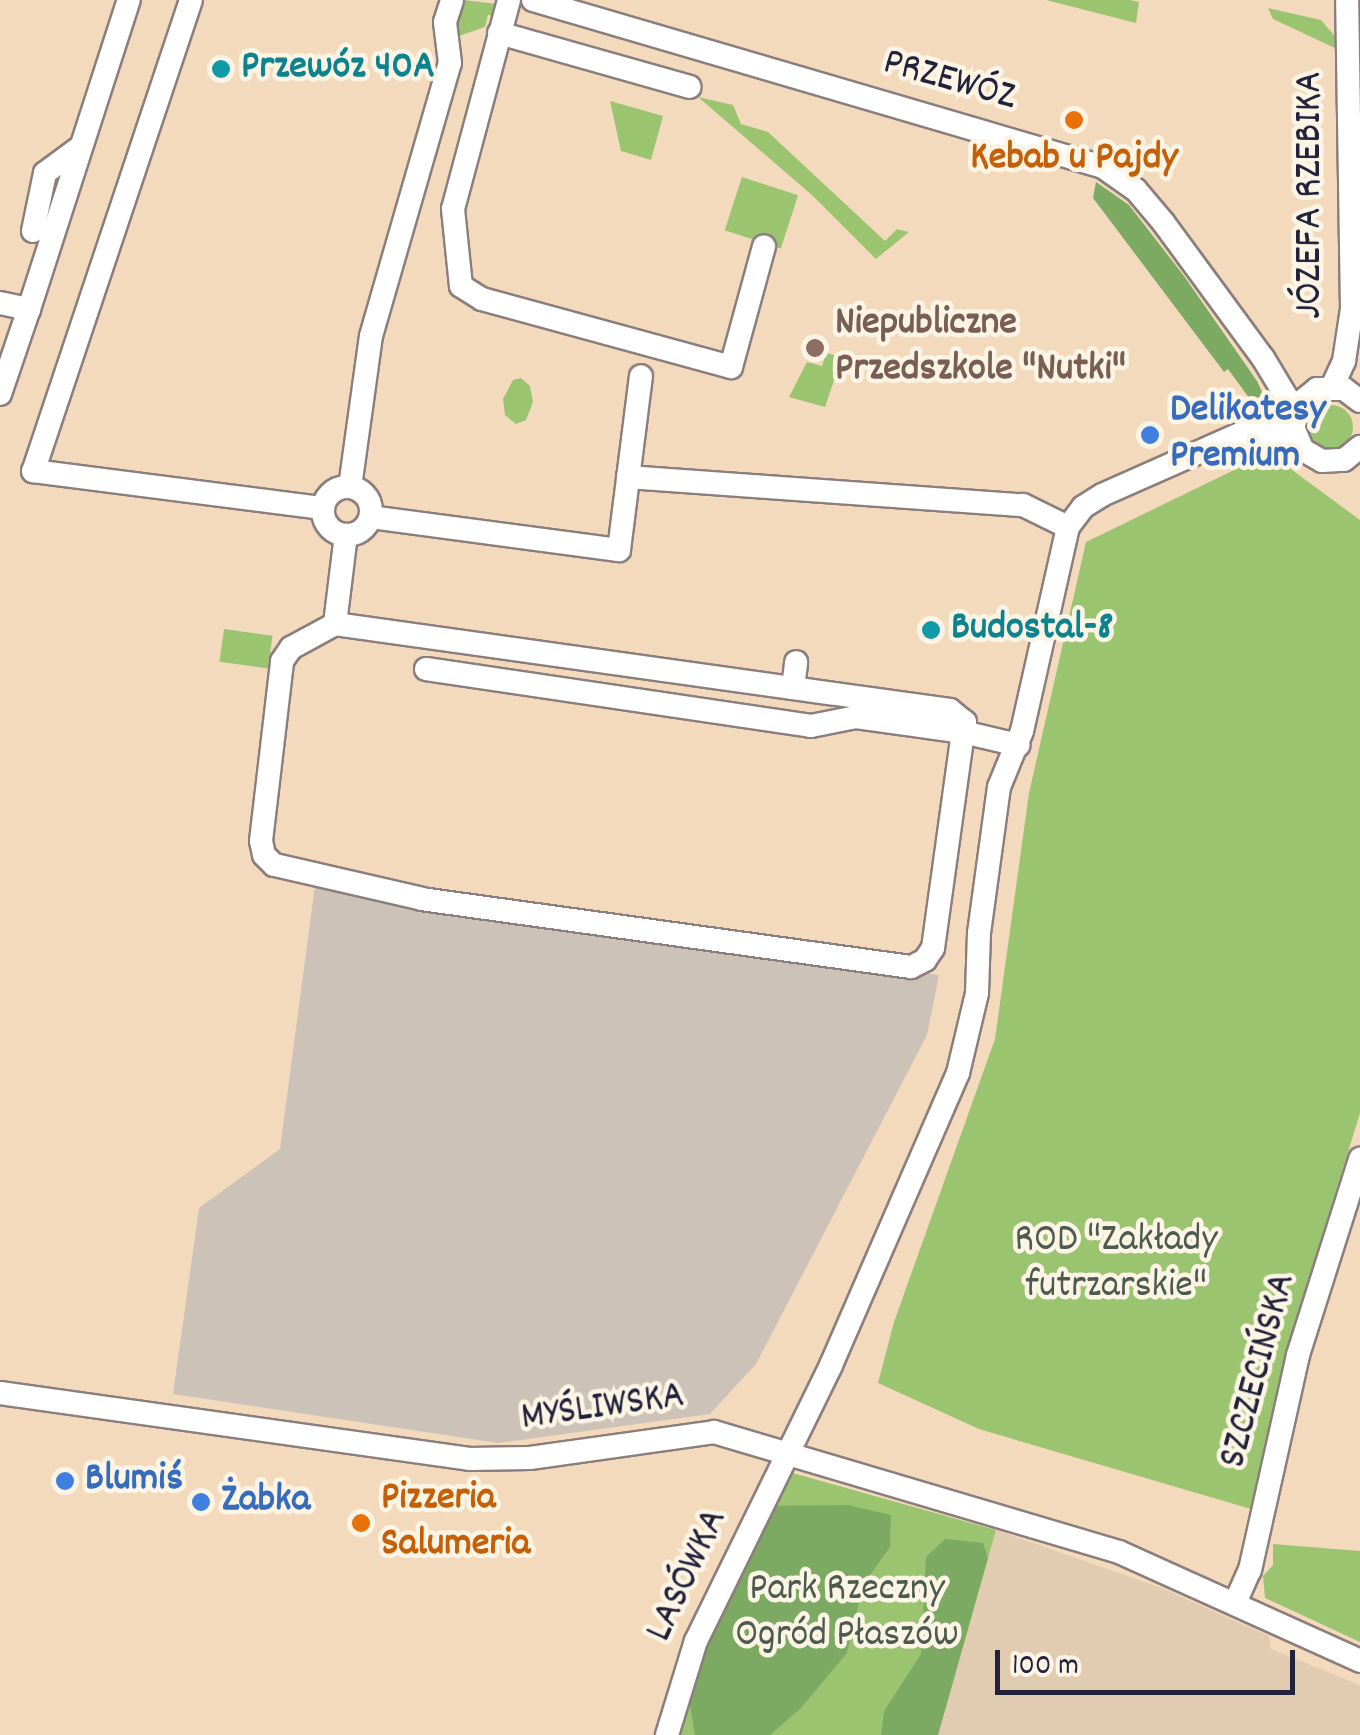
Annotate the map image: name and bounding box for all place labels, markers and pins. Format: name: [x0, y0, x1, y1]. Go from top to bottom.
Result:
place label: Przewóz 40A: [241, 45, 435, 93]
marker: Przewóz 40A: [210, 58, 232, 80]
marker: Kebab u Pajdy: [1063, 109, 1085, 131]
place label: Kebab u Pajdy: [970, 136, 1178, 184]
place label: Niepubliczne Przedszkole "Nutki": [835, 301, 1126, 395]
marker: Niepubliczne Przedszkole "Nutki": [804, 337, 826, 359]
place label: Delikatesy Premium: [1170, 388, 1326, 482]
marker: Delikatesy Premium: [1139, 424, 1161, 446]
place label: Budostal-8: [951, 606, 1113, 654]
marker: Budostal-8: [920, 619, 942, 641]
place label: Blumiś: [85, 1457, 183, 1505]
marker: Blumiś: [54, 1470, 76, 1492]
place label: Pizzeria Salumeria: [381, 1476, 530, 1570]
place label: Żabka: [221, 1478, 310, 1526]
marker: Żabka: [190, 1491, 212, 1513]
marker: Pizzeria Salumeria: [350, 1512, 372, 1534]

